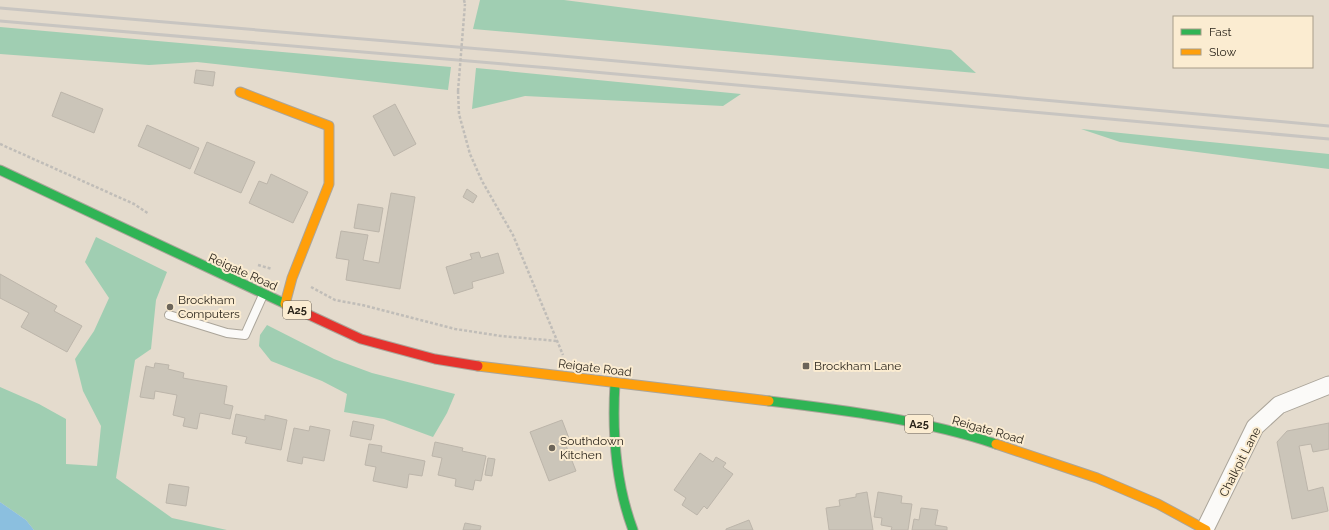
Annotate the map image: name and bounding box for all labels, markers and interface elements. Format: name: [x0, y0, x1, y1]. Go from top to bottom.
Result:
legend: [1173, 16, 1313, 68]
text: Fast: [1209, 25, 1232, 39]
text: Slow: [1209, 45, 1236, 59]
street label: Reigate Road: [206, 251, 280, 293]
place label: Brockham Computers: [178, 293, 240, 321]
road number: A25: [283, 301, 311, 319]
marker: Brockham Computers: [165, 302, 175, 312]
street label: Reigate Road: [557, 357, 633, 379]
place label: Brockham Lane: [814, 359, 901, 373]
marker: Brockham Lane: [801, 361, 811, 371]
street label: Reigate Road: [950, 413, 1026, 447]
road number: A25: [905, 415, 933, 433]
street label: Chalkpit Lane: [1216, 425, 1264, 499]
place label: Southdown Kitchen: [560, 434, 624, 462]
marker: Southdown Kitchen: [547, 443, 557, 453]

